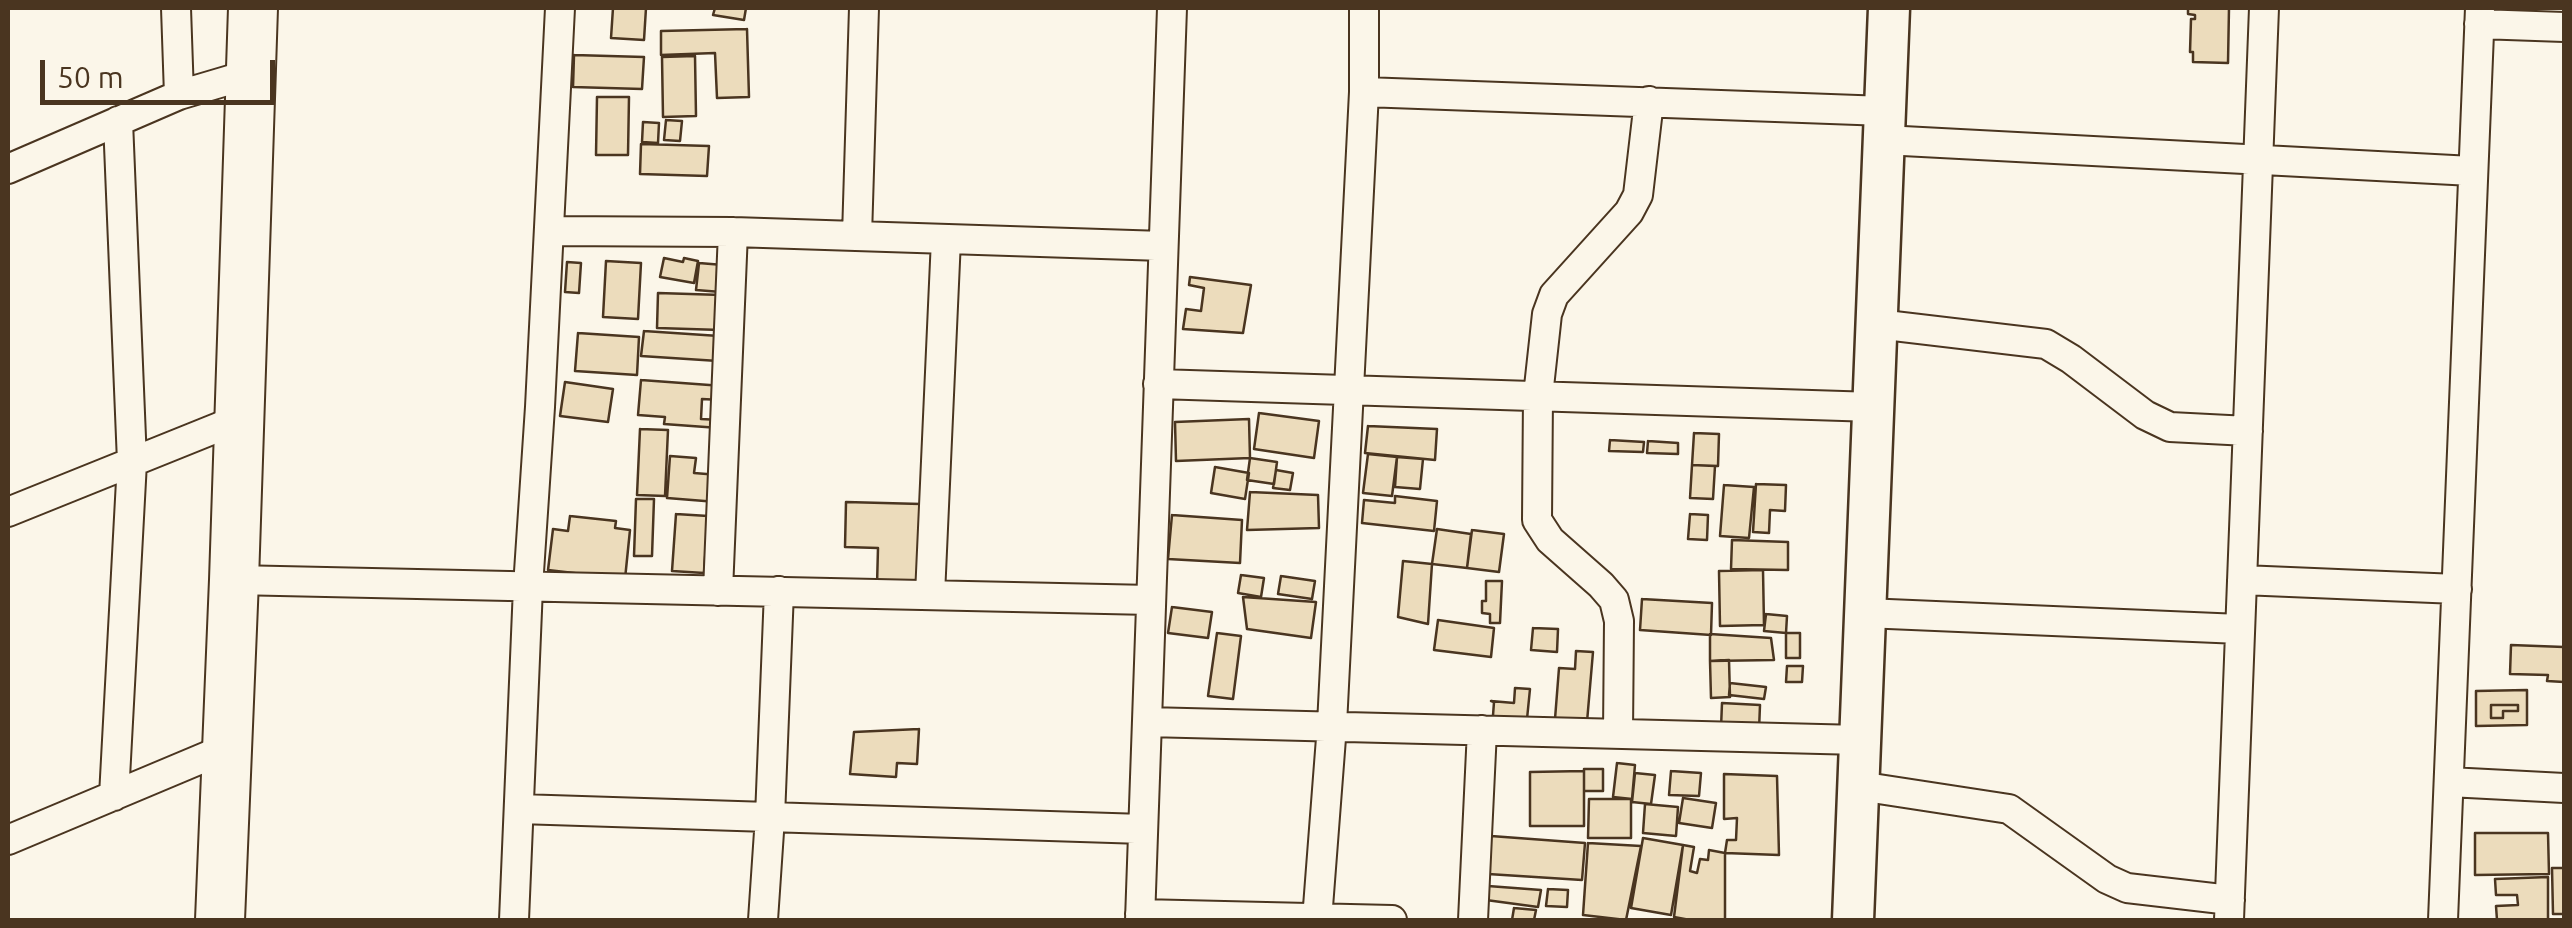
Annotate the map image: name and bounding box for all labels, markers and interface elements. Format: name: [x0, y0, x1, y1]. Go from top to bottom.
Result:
scale bar: [45, 40, 280, 102]
text: 50 m: [57, 60, 124, 94]

